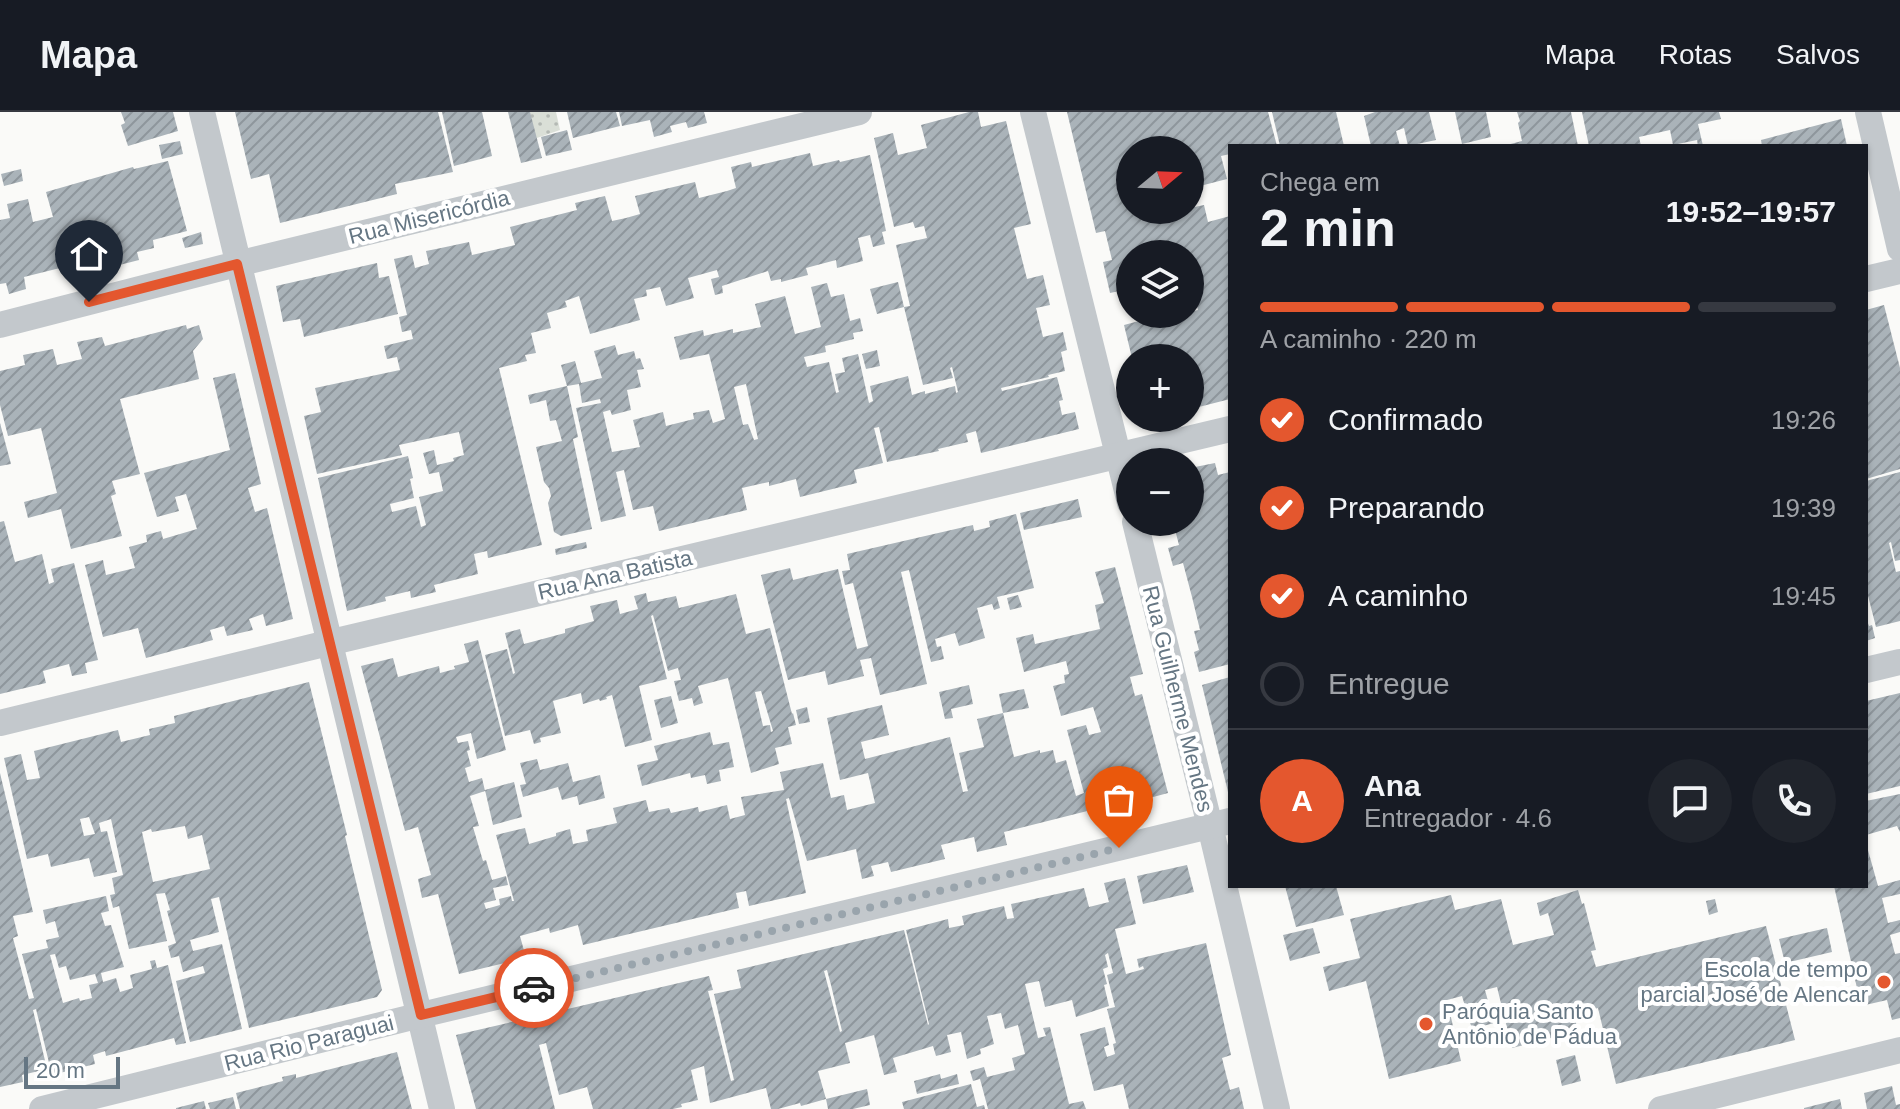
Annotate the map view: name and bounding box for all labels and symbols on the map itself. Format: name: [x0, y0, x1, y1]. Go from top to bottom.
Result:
north arrow: [1116, 136, 1204, 224]
street label: Rua Misericórdia: [346, 185, 513, 249]
pin: [55, 220, 123, 302]
street label: Rua Ana Batista: [535, 545, 695, 605]
street label: Rua Guilherme Mendes: [1138, 583, 1218, 815]
pin: [1085, 766, 1153, 848]
courier: [494, 948, 574, 1028]
place label: Escola de tempo parcial José de Alencar: [1641, 957, 1868, 1007]
marker: Escola de tempo parcial José de Alencar: [1875, 973, 1893, 991]
place label: Paróquia Santo Antônio de Pádua: [1442, 999, 1618, 1049]
street label: Rua Rio Paraguai: [222, 1010, 396, 1076]
marker: Paróquia Santo Antônio de Pádua: [1417, 1015, 1435, 1033]
scale bar: [24, 1053, 120, 1089]

